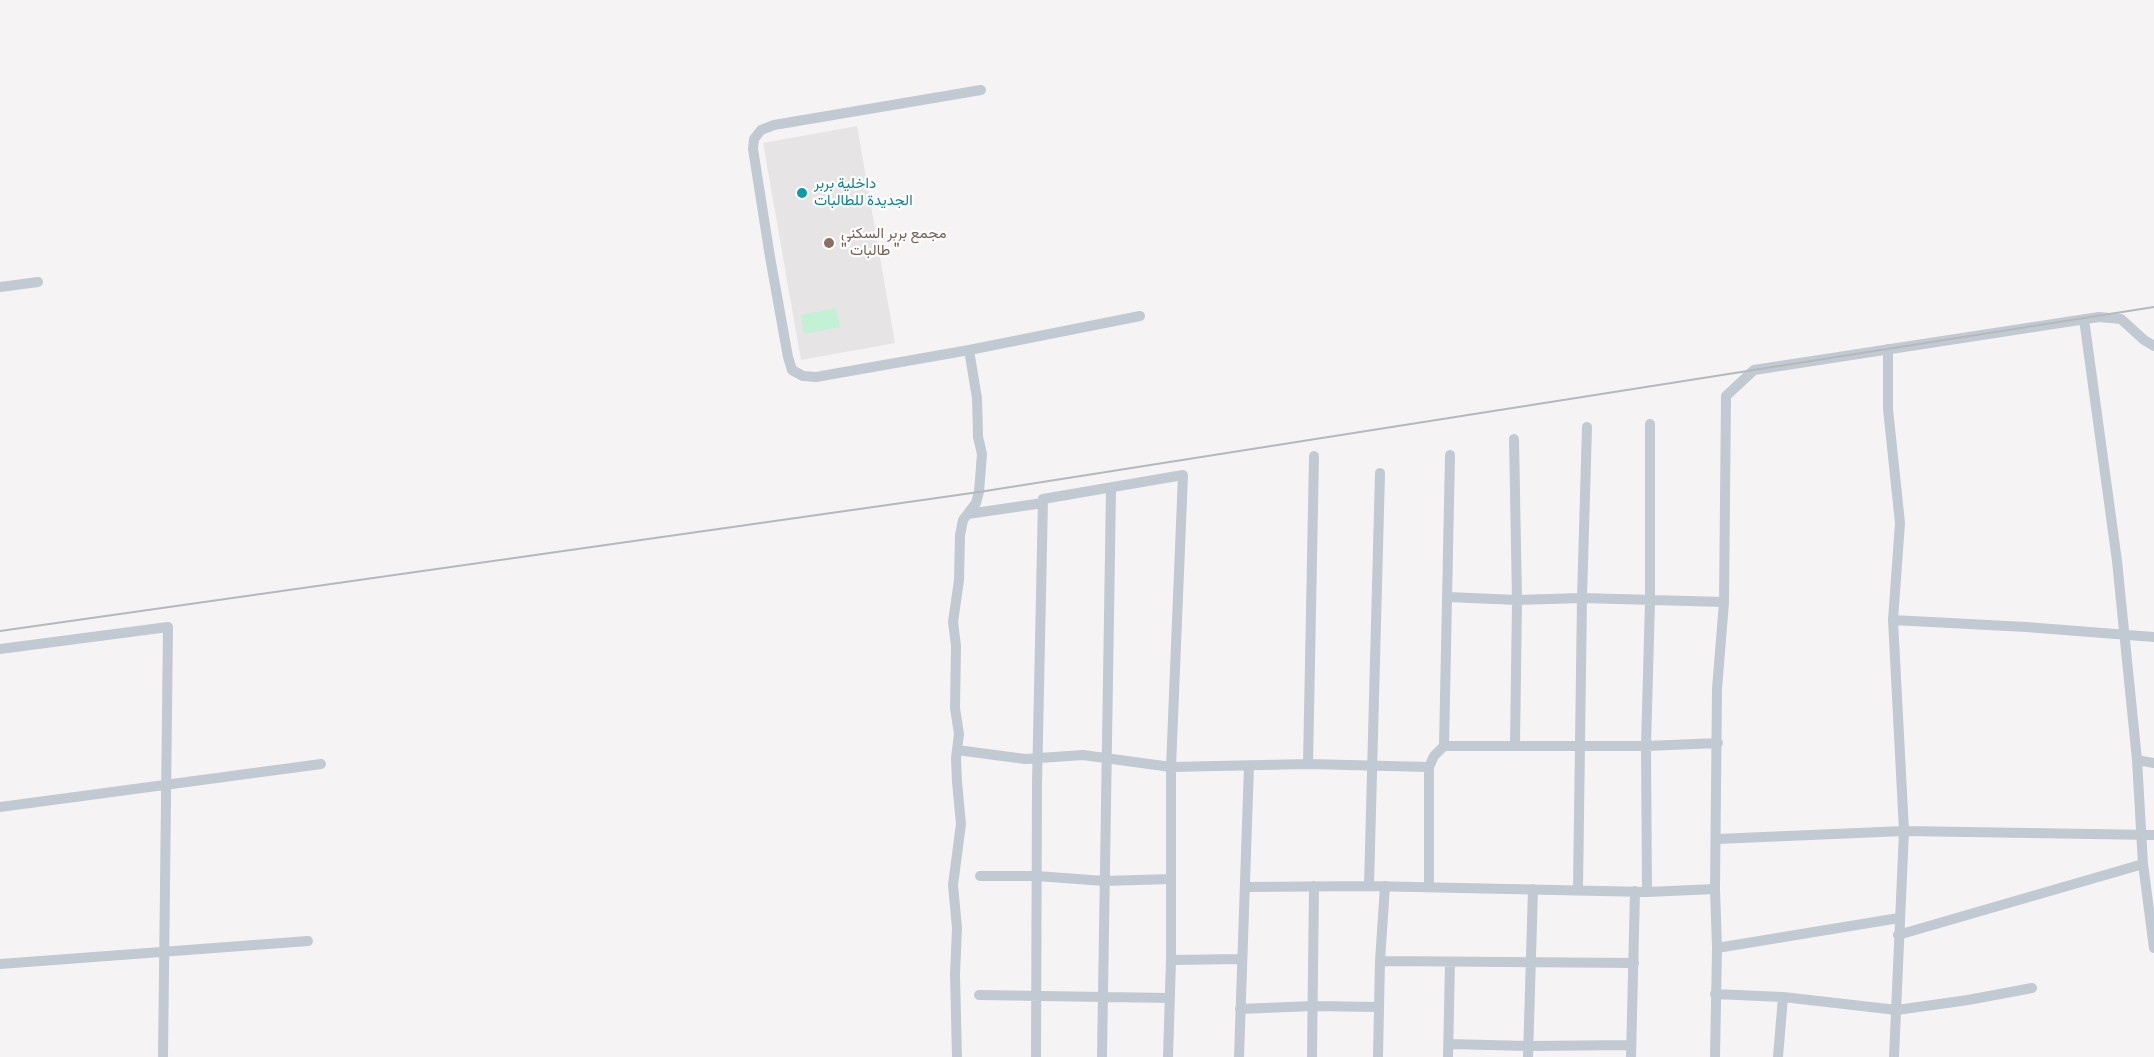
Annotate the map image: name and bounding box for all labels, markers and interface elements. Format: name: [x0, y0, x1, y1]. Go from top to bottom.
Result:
place label: داخلية بربر الجديدة للطالبات: [814, 175, 913, 210]
marker: داخلية بربر الجديدة للطالبات: [795, 186, 809, 200]
place label: مجمع بربر السكني " طالبات ": [841, 225, 946, 260]
marker: مجمع بربر السكني " طالبات ": [822, 236, 836, 250]

